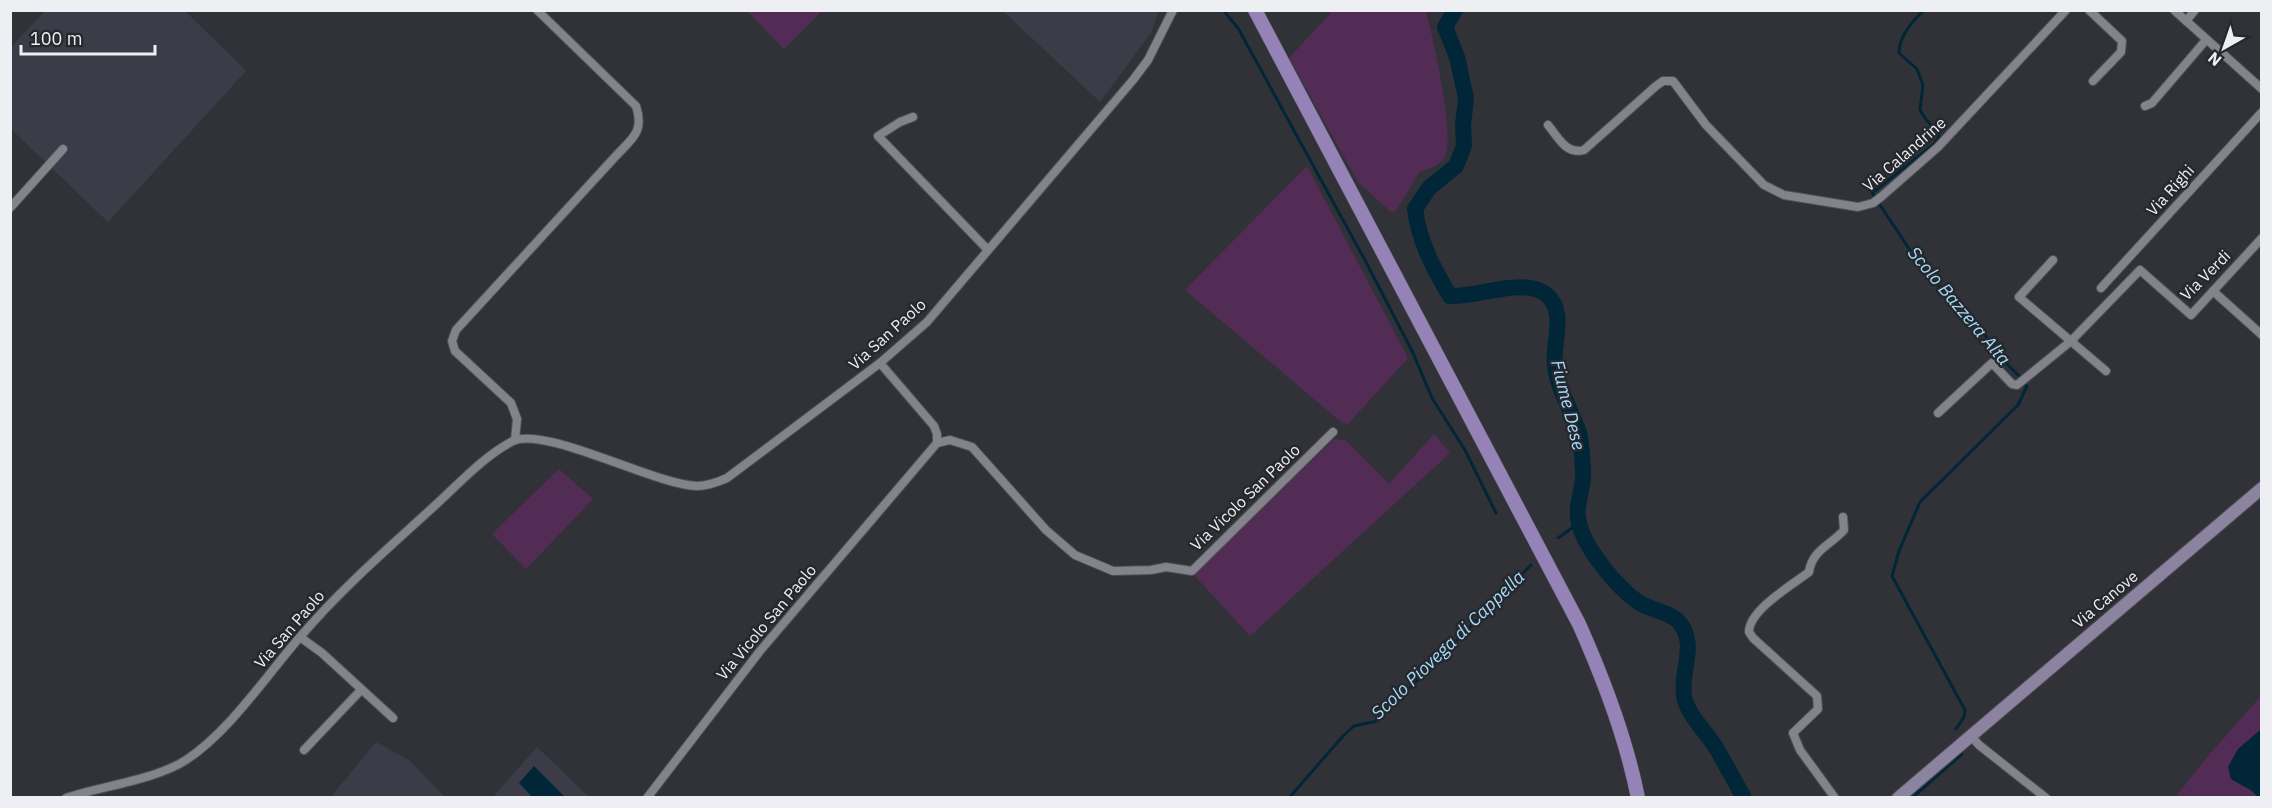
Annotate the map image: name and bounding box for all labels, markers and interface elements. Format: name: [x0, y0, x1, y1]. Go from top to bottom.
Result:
scale bar: [21, 18, 154, 56]
north arrow: [2194, 18, 2254, 78]
text: 100 m: [30, 27, 82, 50]
text: N: [2203, 48, 2225, 71]
street label: Via Calandrine: [1858, 112, 1950, 196]
street label: Via Righi: [2142, 160, 2198, 220]
water label: Scolo Bazzera Alta: [1903, 242, 2016, 370]
street label: Via Verdi: [2176, 246, 2234, 304]
street label: Via San Paolo: [844, 294, 930, 374]
water label: Fiume Dese: [1546, 357, 1591, 452]
street label: Via Vicolo San Paolo: [1186, 439, 1304, 555]
street label: Via Vicolo San Paolo: [712, 560, 820, 684]
water label: Scolo Piovega di Cappella: [1366, 565, 1529, 724]
street label: Via Canove: [2068, 566, 2142, 632]
street label: Via San Paolo: [250, 586, 328, 672]

